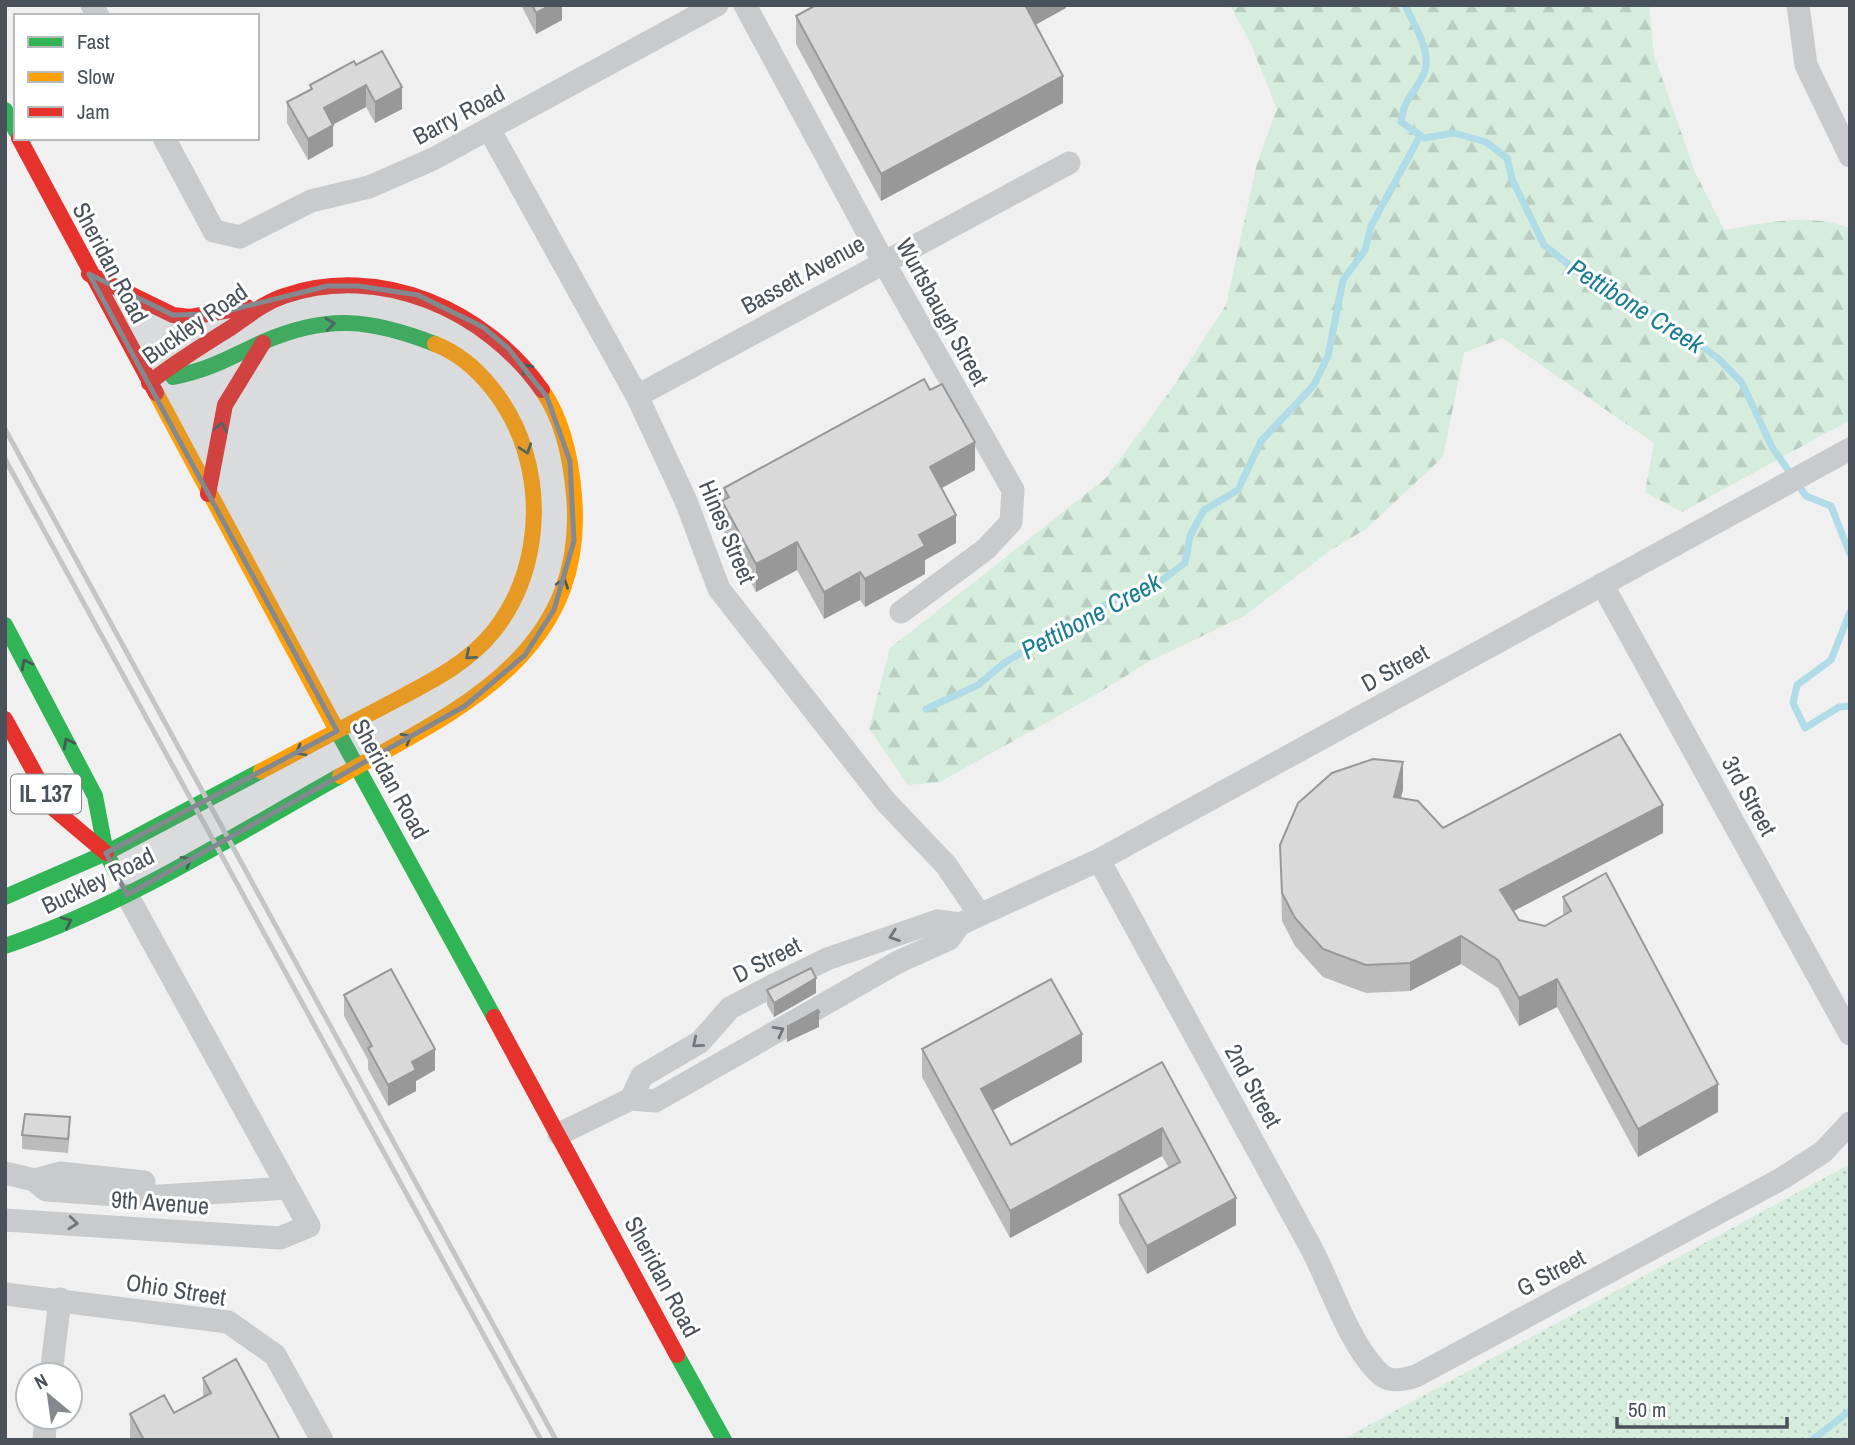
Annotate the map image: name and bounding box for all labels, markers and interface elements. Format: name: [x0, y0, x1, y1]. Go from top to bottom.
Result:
legend: [14, 14, 259, 140]
text: Fast: [77, 27, 110, 56]
text: Slow: [77, 62, 115, 91]
street label: Barry Road: [407, 77, 510, 152]
text: Jam: [77, 97, 110, 126]
street label: Sheridan Road: [66, 197, 156, 328]
street label: Bassett Avenue: [735, 227, 870, 321]
street label: Wurtsbaugh Street: [889, 232, 997, 391]
water label: Pettibone Creek: [1562, 250, 1712, 362]
street label: Buckley Road: [136, 275, 253, 371]
one-way arrow: [324, 317, 336, 332]
one-way arrow: [521, 363, 534, 376]
one-way arrow: [213, 421, 228, 433]
one-way arrow: [518, 443, 532, 455]
street label: Hines Street: [692, 475, 764, 589]
water label: Pettibone Creek: [1015, 563, 1168, 667]
one-way arrow: [555, 577, 569, 589]
street label: D Street: [1355, 635, 1434, 699]
one-way arrow: [465, 647, 478, 659]
one-way arrow: [21, 659, 34, 672]
street label: Sheridan Road: [345, 713, 437, 844]
one-way arrow: [400, 733, 412, 746]
one-way arrow: [63, 738, 76, 750]
one-way arrow: [295, 743, 308, 756]
street label: 3rd Street: [1715, 750, 1785, 842]
road number: IL 137: [11, 774, 81, 814]
street label: Buckley Road: [36, 839, 159, 921]
one-way arrow: [180, 856, 192, 869]
one-way arrow: [60, 916, 72, 930]
street label: D Street: [727, 928, 806, 990]
one-way arrow: [889, 928, 901, 942]
one-way arrow: [772, 1026, 784, 1039]
one-way arrow: [693, 1035, 706, 1047]
street label: 2nd Street: [1218, 1038, 1290, 1133]
street label: 9th Avenue: [110, 1183, 210, 1221]
street label: Sheridan Road: [618, 1211, 708, 1342]
one-way arrow: [68, 1215, 79, 1230]
street label: G Street: [1511, 1241, 1591, 1303]
street label: Ohio Street: [124, 1265, 229, 1313]
north arrow: [14, 1361, 84, 1431]
text: N: [30, 1367, 52, 1395]
scale bar: [1617, 1386, 1787, 1430]
text: 50 m: [1628, 1395, 1666, 1424]

